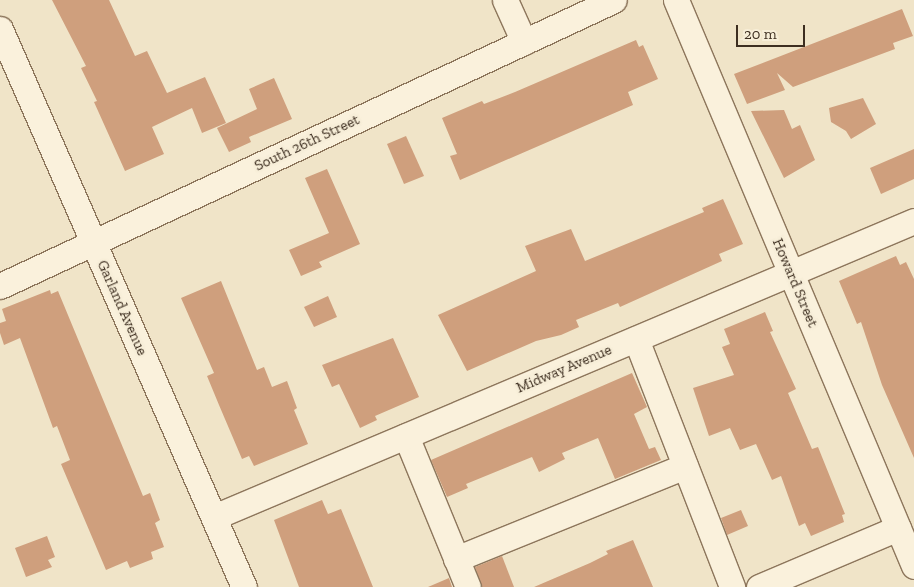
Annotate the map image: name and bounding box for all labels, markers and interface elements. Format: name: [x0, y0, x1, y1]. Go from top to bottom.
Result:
scale bar: [739, 15, 808, 47]
text: 20 m: [744, 25, 777, 43]
street label: South 26th Street: [252, 111, 362, 175]
street label: Howard Street: [768, 236, 822, 330]
street label: Garland Avenue: [93, 257, 151, 359]
street label: Midway Avenue: [513, 341, 615, 397]

